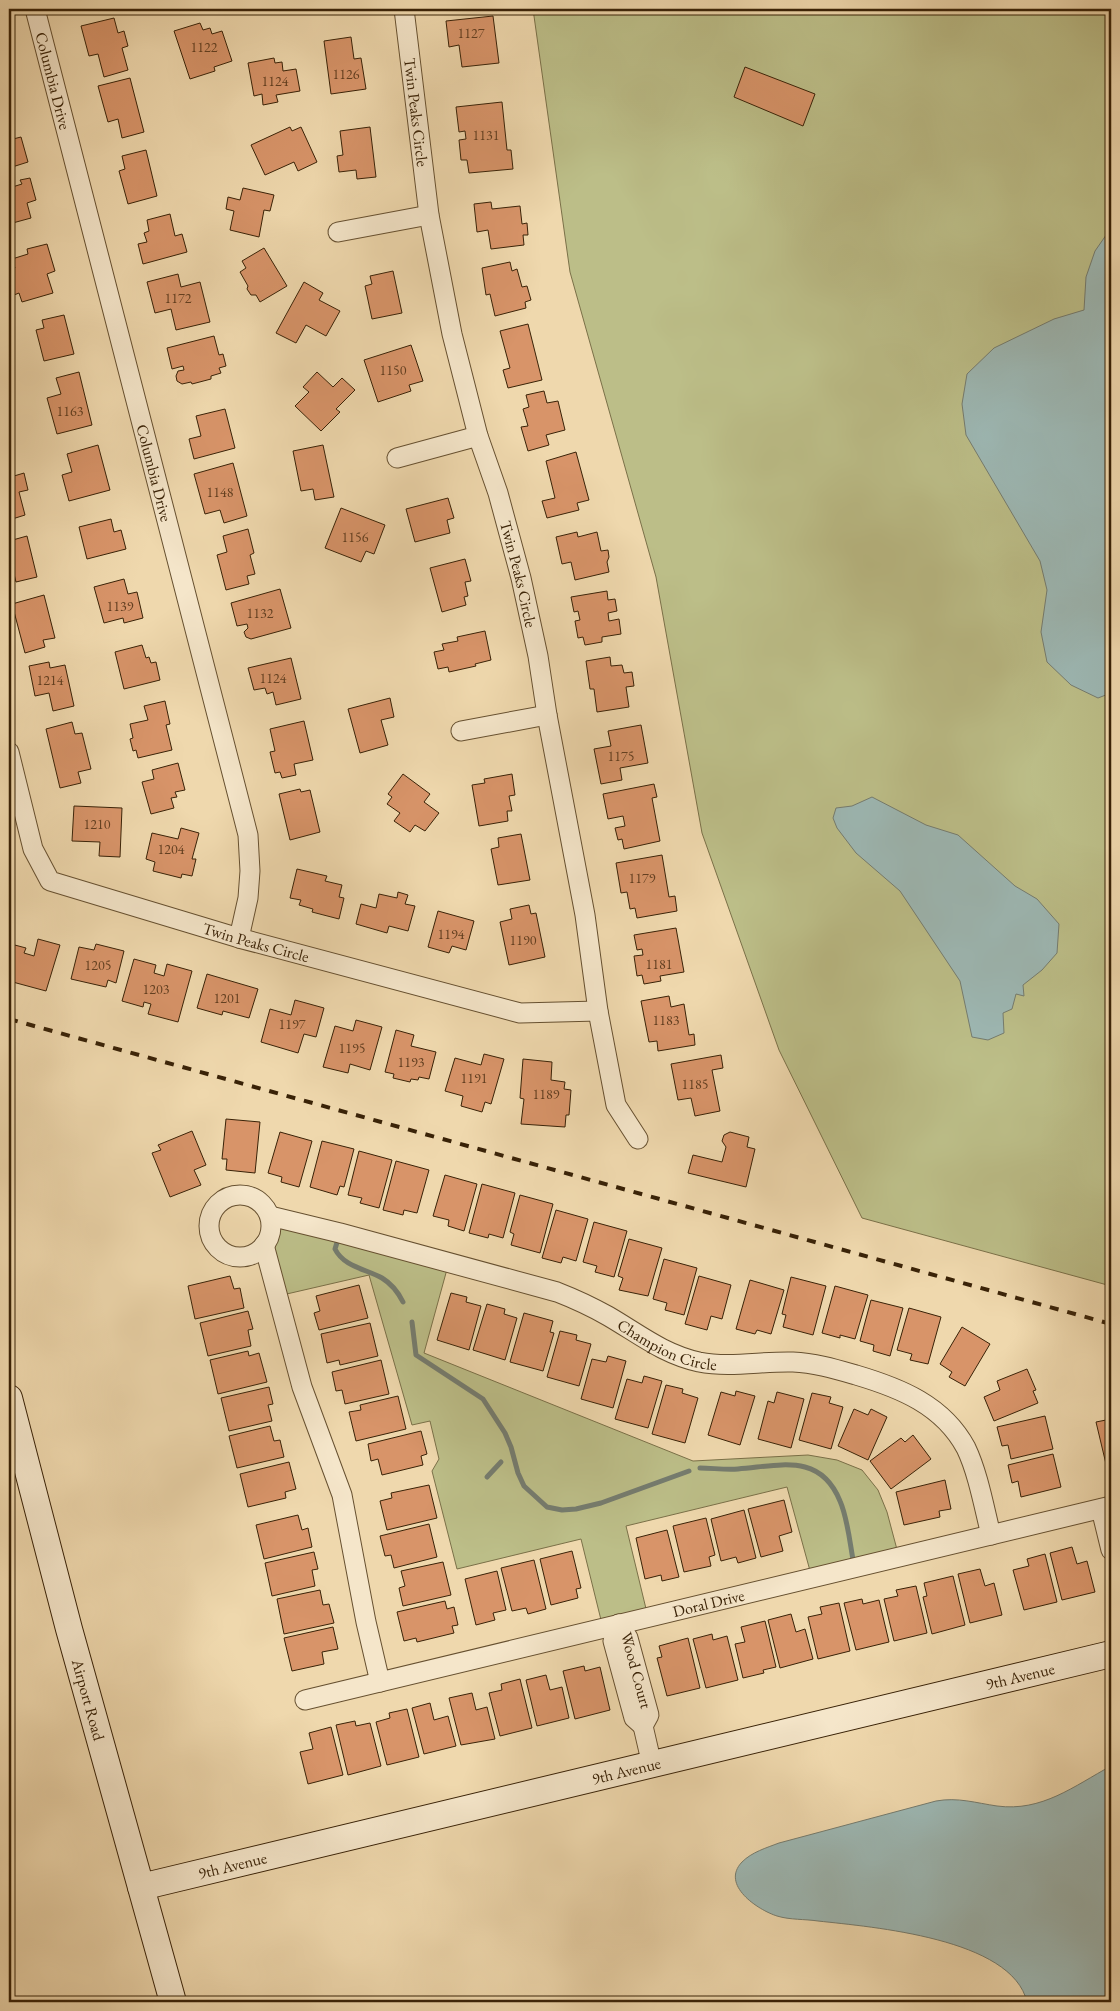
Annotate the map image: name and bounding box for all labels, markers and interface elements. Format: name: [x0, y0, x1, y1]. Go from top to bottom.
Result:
house number: 1127: [458, 24, 485, 42]
street label: Columbia Drive: [30, 30, 76, 132]
house number: 1122: [191, 38, 218, 56]
street label: Twin Peaks Circle: [399, 57, 433, 168]
house number: 1126: [333, 65, 360, 83]
house number: 1124: [262, 72, 289, 90]
house number: 1131: [473, 126, 499, 144]
house number: 1172: [165, 289, 192, 307]
house number: 1150: [380, 361, 407, 379]
house number: 1163: [57, 402, 84, 420]
street label: Columbia Drive: [131, 422, 177, 524]
house number: 1148: [207, 483, 234, 501]
street label: Twin Peaks Circle: [495, 518, 541, 630]
house number: 1156: [342, 528, 369, 546]
house number: 1139: [107, 597, 134, 615]
house number: 1132: [247, 604, 274, 622]
house number: 1124: [260, 669, 287, 687]
house number: 1214: [37, 671, 64, 689]
house number: 1175: [608, 747, 634, 765]
house number: 1210: [84, 815, 111, 833]
house number: 1204: [158, 840, 185, 858]
house number: 1179: [629, 869, 656, 887]
street label: Twin Peaks Circle: [200, 918, 311, 967]
house number: 1194: [438, 925, 465, 943]
house number: 1190: [510, 931, 537, 949]
house number: 1181: [646, 955, 672, 973]
house number: 1205: [85, 956, 111, 974]
house number: 1203: [143, 980, 170, 998]
house number: 1201: [214, 989, 240, 1007]
house number: 1183: [653, 1011, 680, 1029]
house number: 1197: [279, 1015, 306, 1033]
house number: 1195: [339, 1039, 365, 1057]
house number: 1193: [398, 1053, 425, 1071]
house number: 1191: [461, 1069, 487, 1087]
house number: 1185: [682, 1075, 708, 1093]
house number: 1189: [533, 1085, 560, 1103]
street label: Champion Circle: [613, 1314, 718, 1375]
street label: Doral Drive: [671, 1585, 747, 1622]
street label: Wood Court: [616, 1630, 657, 1711]
street label: Airport Road: [67, 1656, 110, 1744]
street label: 9th Avenue: [984, 1658, 1057, 1695]
street label: 9th Avenue: [590, 1753, 663, 1789]
street label: 9th Avenue: [196, 1847, 269, 1884]

